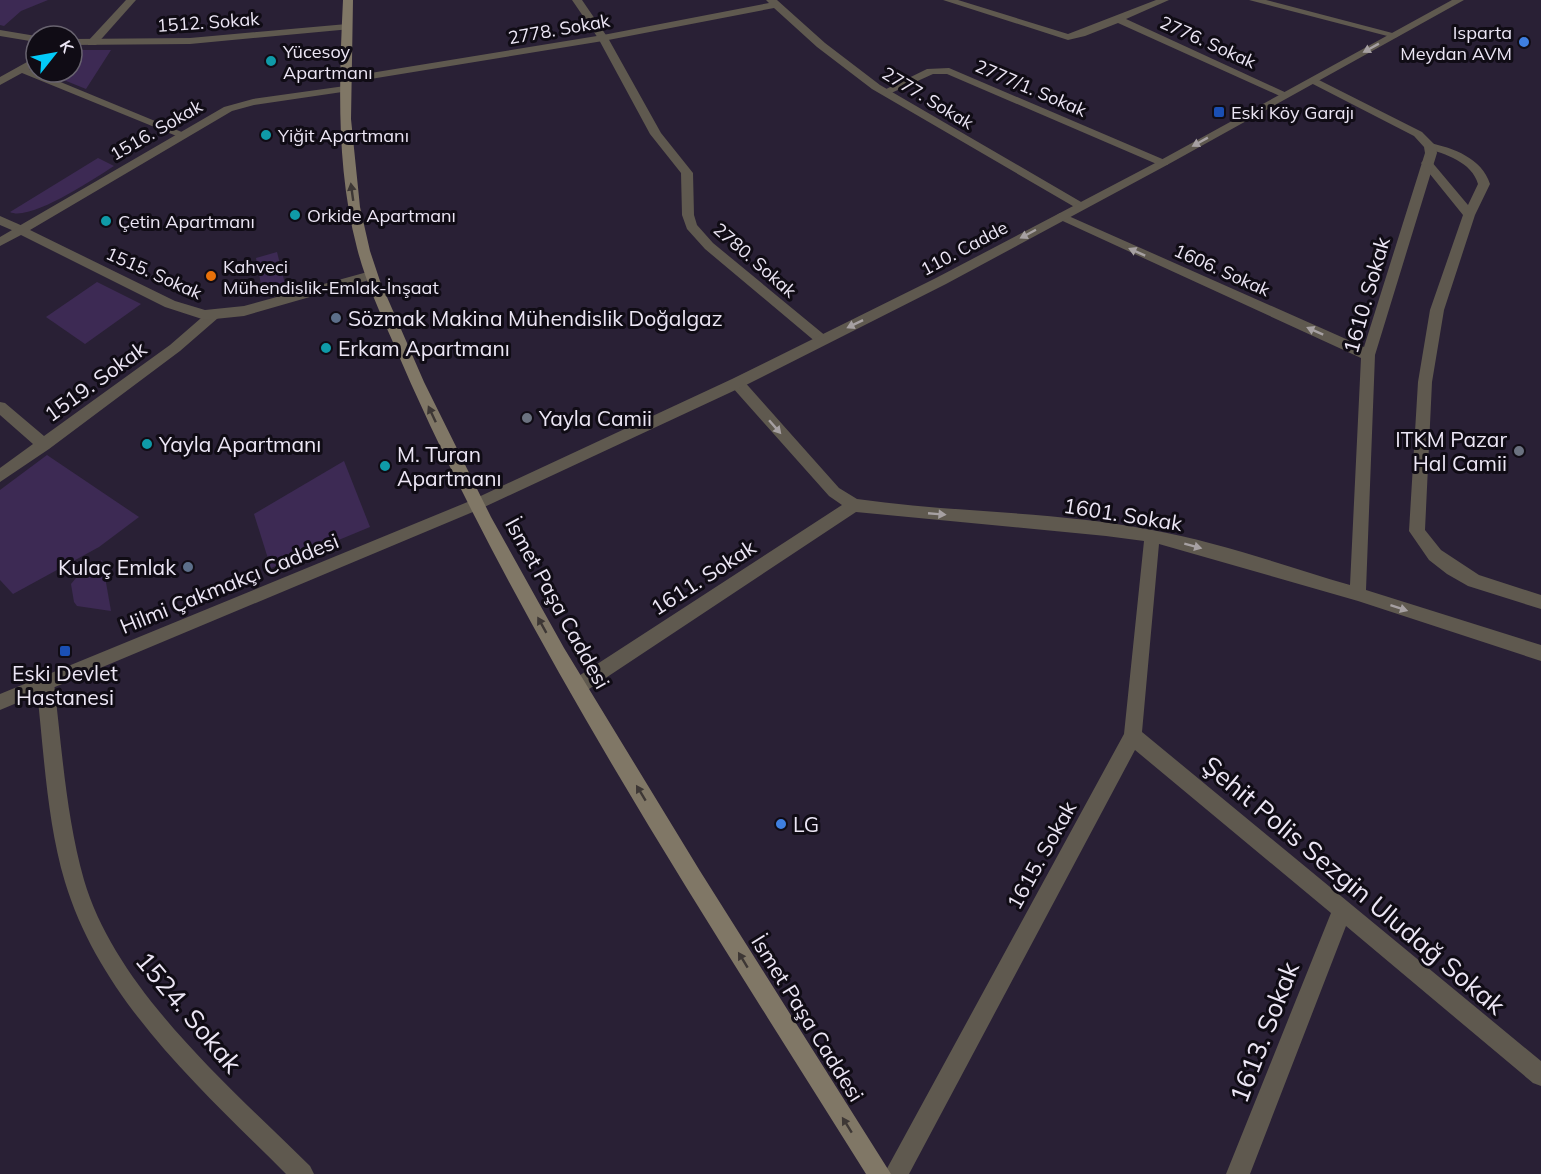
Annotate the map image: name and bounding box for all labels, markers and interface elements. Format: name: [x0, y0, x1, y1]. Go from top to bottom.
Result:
street label: 1512. Sokak: [156, 7, 261, 37]
street label: 2778. Sokak: [506, 9, 612, 49]
street label: 2776. Sokak: [1156, 11, 1260, 74]
place label: Isparta Meydan AVM: [1400, 21, 1512, 65]
north arrow: [24, 24, 84, 84]
marker: Isparta Meydan AVM: [1517, 35, 1531, 49]
text: K: [56, 37, 79, 57]
place label: Yücesoy Apartmanı: [282, 40, 373, 84]
one-way arrow: [1362, 43, 1379, 53]
marker: Yücesoy Apartmanı: [264, 54, 278, 68]
street label: 2777/1. Sokak: [972, 54, 1091, 122]
street label: 2777. Sokak: [878, 62, 979, 135]
street label: 1516. Sokak: [106, 94, 207, 166]
place label: Eski Köy Garajı: [1231, 101, 1354, 124]
marker: Eski Köy Garajı: [1212, 105, 1226, 119]
place label: Yiğit Apartmanı: [277, 124, 409, 147]
marker: Yiğit Apartmanı: [259, 128, 273, 142]
one-way arrow: [1191, 137, 1208, 147]
one-way arrow: [347, 183, 356, 202]
place label: Orkide Apartmanı: [307, 204, 456, 227]
marker: Orkide Apartmanı: [288, 208, 302, 222]
place label: Çetin Apartmanı: [118, 210, 255, 233]
marker: Çetin Apartmanı: [99, 214, 113, 228]
street label: 110. Cadde: [916, 215, 1012, 281]
street label: 2780. Sokak: [709, 218, 802, 303]
one-way arrow: [1020, 229, 1037, 239]
street label: 1610. Sokak: [1337, 234, 1395, 356]
street label: 1606. Sokak: [1170, 239, 1274, 302]
street label: 1515. Sokak: [102, 242, 206, 305]
one-way arrow: [1128, 247, 1145, 256]
place label: Kahveci Mühendislik-Emlak-İnşaat: [223, 255, 439, 299]
marker: Kahveci Mühendislik-Emlak-İnşaat: [204, 269, 218, 283]
place label: Sözmak Makina Mühendislik Doğalgaz: [348, 305, 723, 331]
marker: Sözmak Makina Mühendislik Doğalgaz: [329, 311, 343, 325]
one-way arrow: [846, 318, 864, 328]
one-way arrow: [1305, 326, 1323, 336]
street label: 1519. Sokak: [39, 335, 151, 427]
place label: Erkam Apartmanı: [338, 335, 510, 361]
marker: Erkam Apartmanı: [319, 341, 333, 355]
place label: Yayla Camii: [538, 405, 652, 431]
one-way arrow: [427, 406, 436, 423]
marker: Yayla Camii: [520, 411, 534, 425]
one-way arrow: [769, 419, 782, 434]
place label: ITKM Pazar Hal Camii: [1395, 426, 1507, 476]
place label: Yayla Apartmanı: [158, 431, 321, 457]
marker: Yayla Apartmanı: [140, 437, 154, 451]
place label: M. Turan Apartmanı: [397, 441, 502, 491]
marker: ITKM Pazar Hal Camii: [1512, 444, 1526, 458]
marker: M. Turan Apartmanı: [378, 459, 392, 473]
street label: 1601. Sokak: [1062, 492, 1184, 536]
one-way arrow: [927, 509, 946, 519]
street label: İsmet Paşa Caddesi: [500, 513, 616, 693]
street label: Hilmi Çakmakçı Caddesi: [116, 527, 342, 639]
street label: 1611. Sokak: [646, 533, 760, 621]
one-way arrow: [1183, 541, 1202, 551]
place label: Kulaç Emlak: [58, 554, 176, 580]
marker: Kulaç Emlak: [181, 560, 195, 574]
one-way arrow: [1390, 603, 1408, 613]
one-way arrow: [537, 617, 547, 634]
marker: Eski Devlet Hastanesi: [58, 644, 72, 658]
place label: Eski Devlet Hastanesi: [12, 660, 118, 710]
street label: Şehit Polis Sezgin Uludağ Sokak: [1196, 748, 1513, 1022]
one-way arrow: [636, 785, 647, 801]
street label: 1615. Sokak: [1001, 796, 1082, 914]
place label: LG: [793, 811, 819, 837]
marker: LG: [774, 817, 788, 831]
street label: İsmet Paşa Caddesi: [746, 930, 870, 1106]
street label: 1524. Sokak: [129, 945, 250, 1080]
one-way arrow: [737, 952, 748, 968]
street label: 1613. Sokak: [1222, 956, 1306, 1107]
one-way arrow: [842, 1116, 853, 1133]

